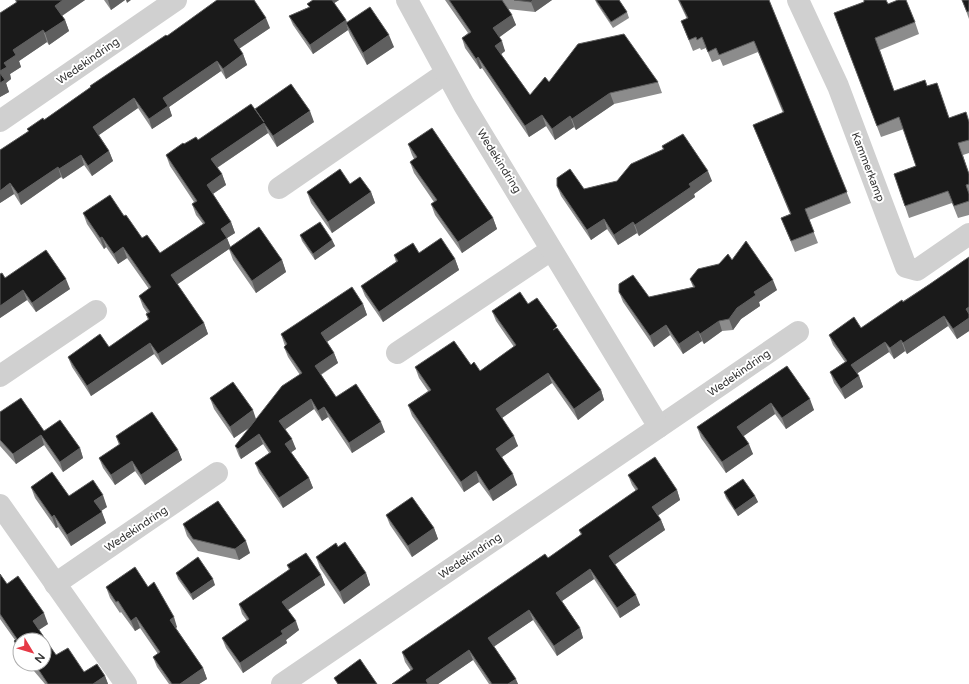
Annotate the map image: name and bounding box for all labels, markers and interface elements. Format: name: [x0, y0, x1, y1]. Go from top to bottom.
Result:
street label: Wedekindring: [54, 35, 122, 87]
street label: Wedekindring: [474, 127, 524, 195]
street label: Kammerkamp: [849, 130, 887, 204]
street label: Wedekindring: [705, 347, 773, 399]
street label: Wedekindring: [102, 503, 170, 555]
street label: Wedekindring: [436, 530, 504, 582]
north arrow: [12, 632, 52, 672]
text: N: [32, 650, 47, 665]

